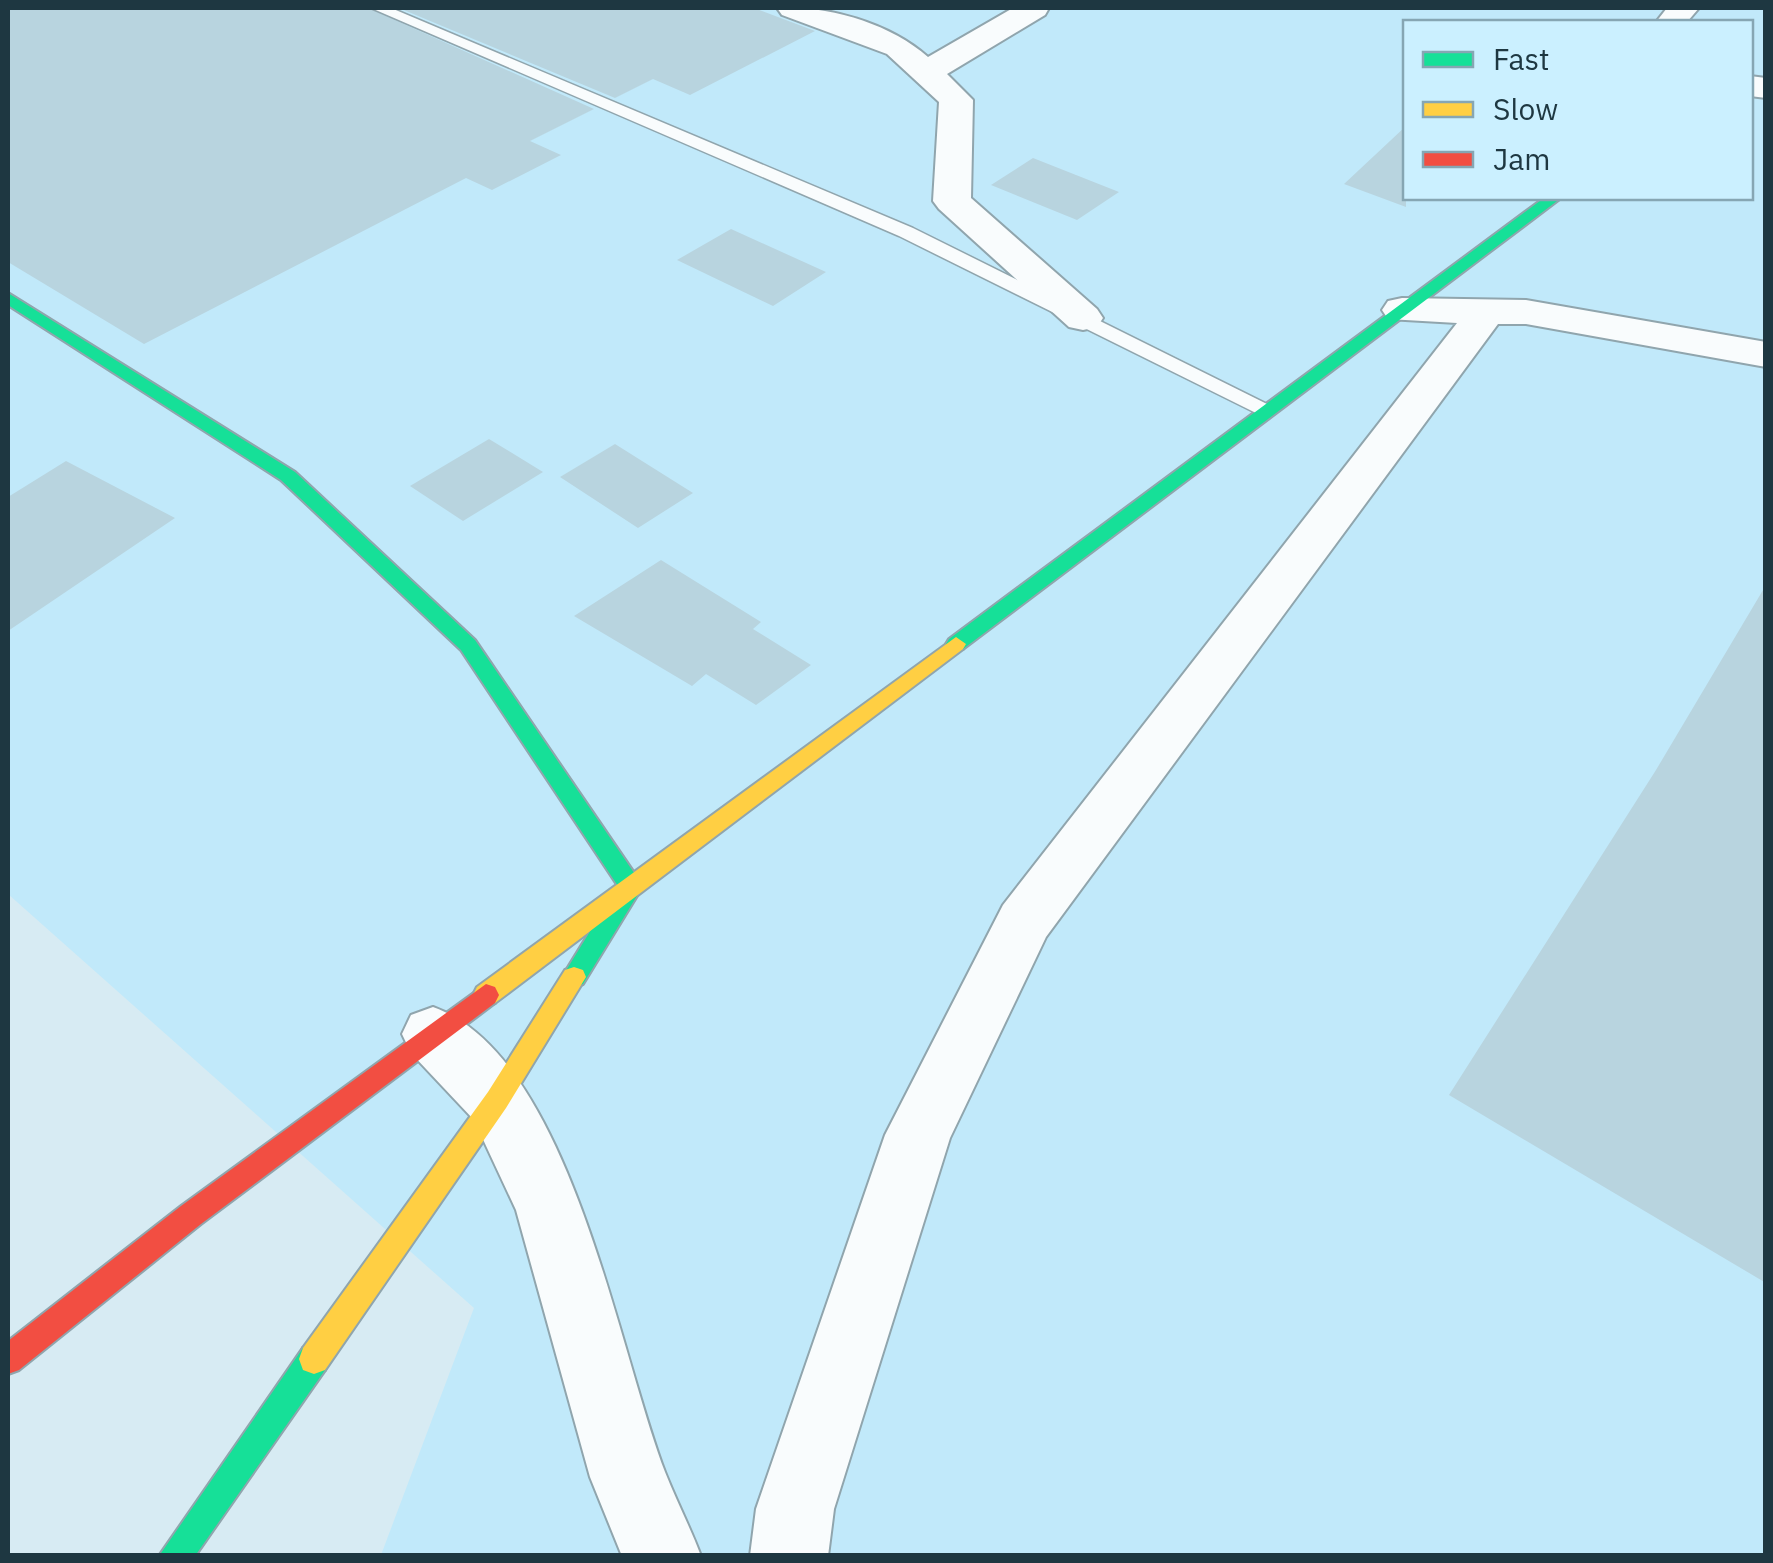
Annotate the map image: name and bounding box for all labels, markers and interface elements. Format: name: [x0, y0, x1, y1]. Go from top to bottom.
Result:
legend: [1403, 20, 1753, 200]
text: Fast: [1493, 39, 1550, 78]
text: Slow: [1493, 89, 1558, 128]
text: Jam: [1493, 139, 1551, 178]

